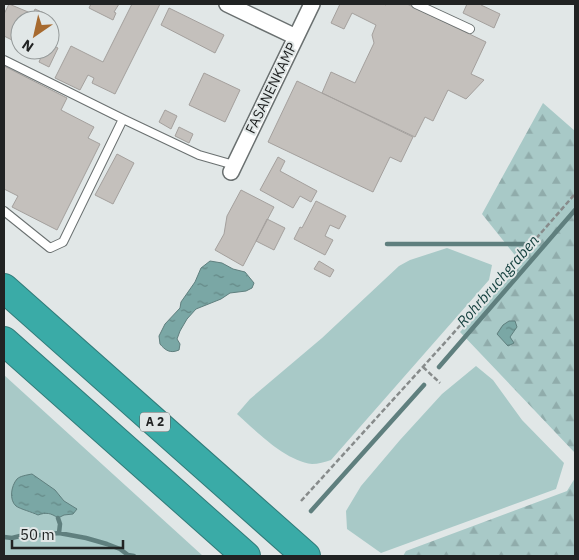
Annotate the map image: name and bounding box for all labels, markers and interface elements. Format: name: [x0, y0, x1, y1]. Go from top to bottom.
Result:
north arrow: [10, 10, 60, 60]
text: N: [18, 35, 37, 56]
street label: FASANENKAMP: [241, 40, 301, 136]
water label: Rohrbruchgraben: [452, 231, 543, 331]
road number: A 2: [140, 412, 170, 432]
scale bar: [12, 518, 124, 550]
text: 50 m: [20, 525, 55, 544]

